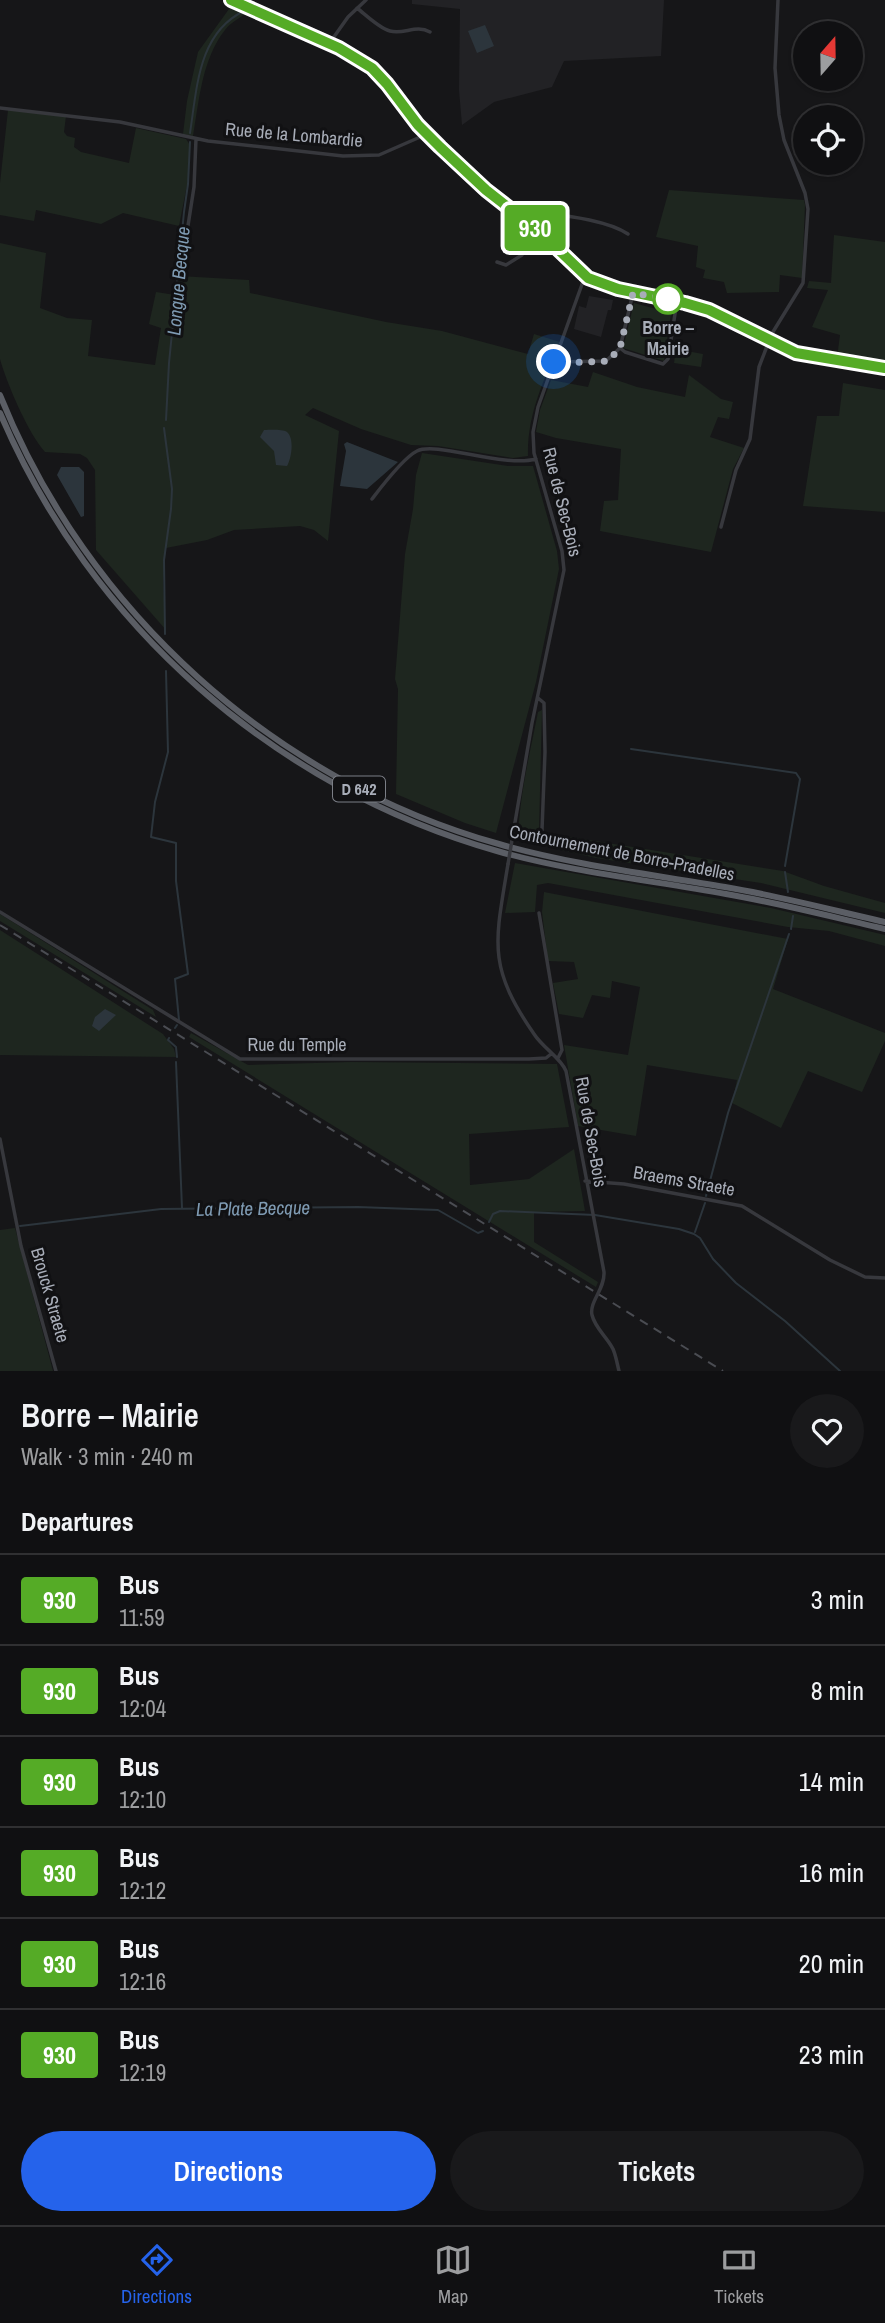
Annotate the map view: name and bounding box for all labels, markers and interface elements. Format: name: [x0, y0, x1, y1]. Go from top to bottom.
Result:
north arrow: [793, 21, 863, 91]
map controls: [793, 21, 863, 175]
button: locate: [793, 105, 863, 175]
street label: Rue de la Lombardie: [224, 116, 364, 153]
line badge: 930: [495, 205, 575, 251]
text: 930: [519, 212, 551, 244]
water label: Longue Becque: [160, 225, 196, 337]
marker: Borre – Mairie: [653, 284, 683, 314]
place label: Borre – Mairie: [642, 315, 695, 361]
your location: [536, 344, 571, 379]
street label: Rue de Sec-Bois: [537, 445, 588, 559]
road number: D 642: [333, 776, 385, 802]
street label: Contournement de Borre-Pradelles: [507, 818, 737, 887]
street label: Rue du Temple: [247, 1032, 347, 1057]
street label: Rue de Sec-Bois: [569, 1075, 613, 1189]
street label: Braems Straete: [631, 1159, 737, 1202]
water label: La Plate Becque: [196, 1194, 310, 1222]
street label: Brouck Straete: [25, 1244, 76, 1345]
text: Borre – Mairie: [21, 1393, 199, 1437]
button: heart: [790, 1394, 864, 1468]
text: Walk · 3 min · 240 m: [21, 1441, 193, 1472]
text: Departures: [21, 1504, 134, 1539]
text: Bus: [119, 1567, 159, 1602]
text: 3 min: [811, 1582, 864, 1617]
text: 930: [43, 1584, 76, 1616]
text: 11:59: [119, 1602, 165, 1633]
text: Bus: [119, 1658, 159, 1693]
text: 8 min: [811, 1673, 864, 1708]
text: 930: [43, 1675, 76, 1707]
text: 12:04: [119, 1693, 166, 1724]
text: Bus: [119, 1749, 159, 1784]
text: 14 min: [799, 1764, 864, 1799]
text: 930: [43, 1766, 76, 1798]
text: 12:10: [119, 1784, 166, 1815]
text: Bus: [119, 1840, 159, 1875]
text: 16 min: [799, 1855, 864, 1890]
text: 930: [43, 1857, 76, 1889]
text: 12:12: [119, 1875, 166, 1906]
text: Bus: [119, 1931, 159, 1966]
text: 20 min: [799, 1946, 864, 1981]
text: 930: [43, 1948, 76, 1980]
text: 12:16: [119, 1966, 166, 1997]
text: Bus: [119, 2022, 159, 2057]
text: 23 min: [799, 2037, 864, 2072]
text: 930: [43, 2039, 76, 2071]
text: 12:19: [119, 2057, 166, 2088]
button: Directions: [21, 2131, 436, 2211]
button: Tickets: [450, 2131, 864, 2211]
tab: Directions: [121, 2241, 192, 2309]
tab: Map: [434, 2241, 472, 2309]
tab: Tickets: [714, 2241, 764, 2309]

